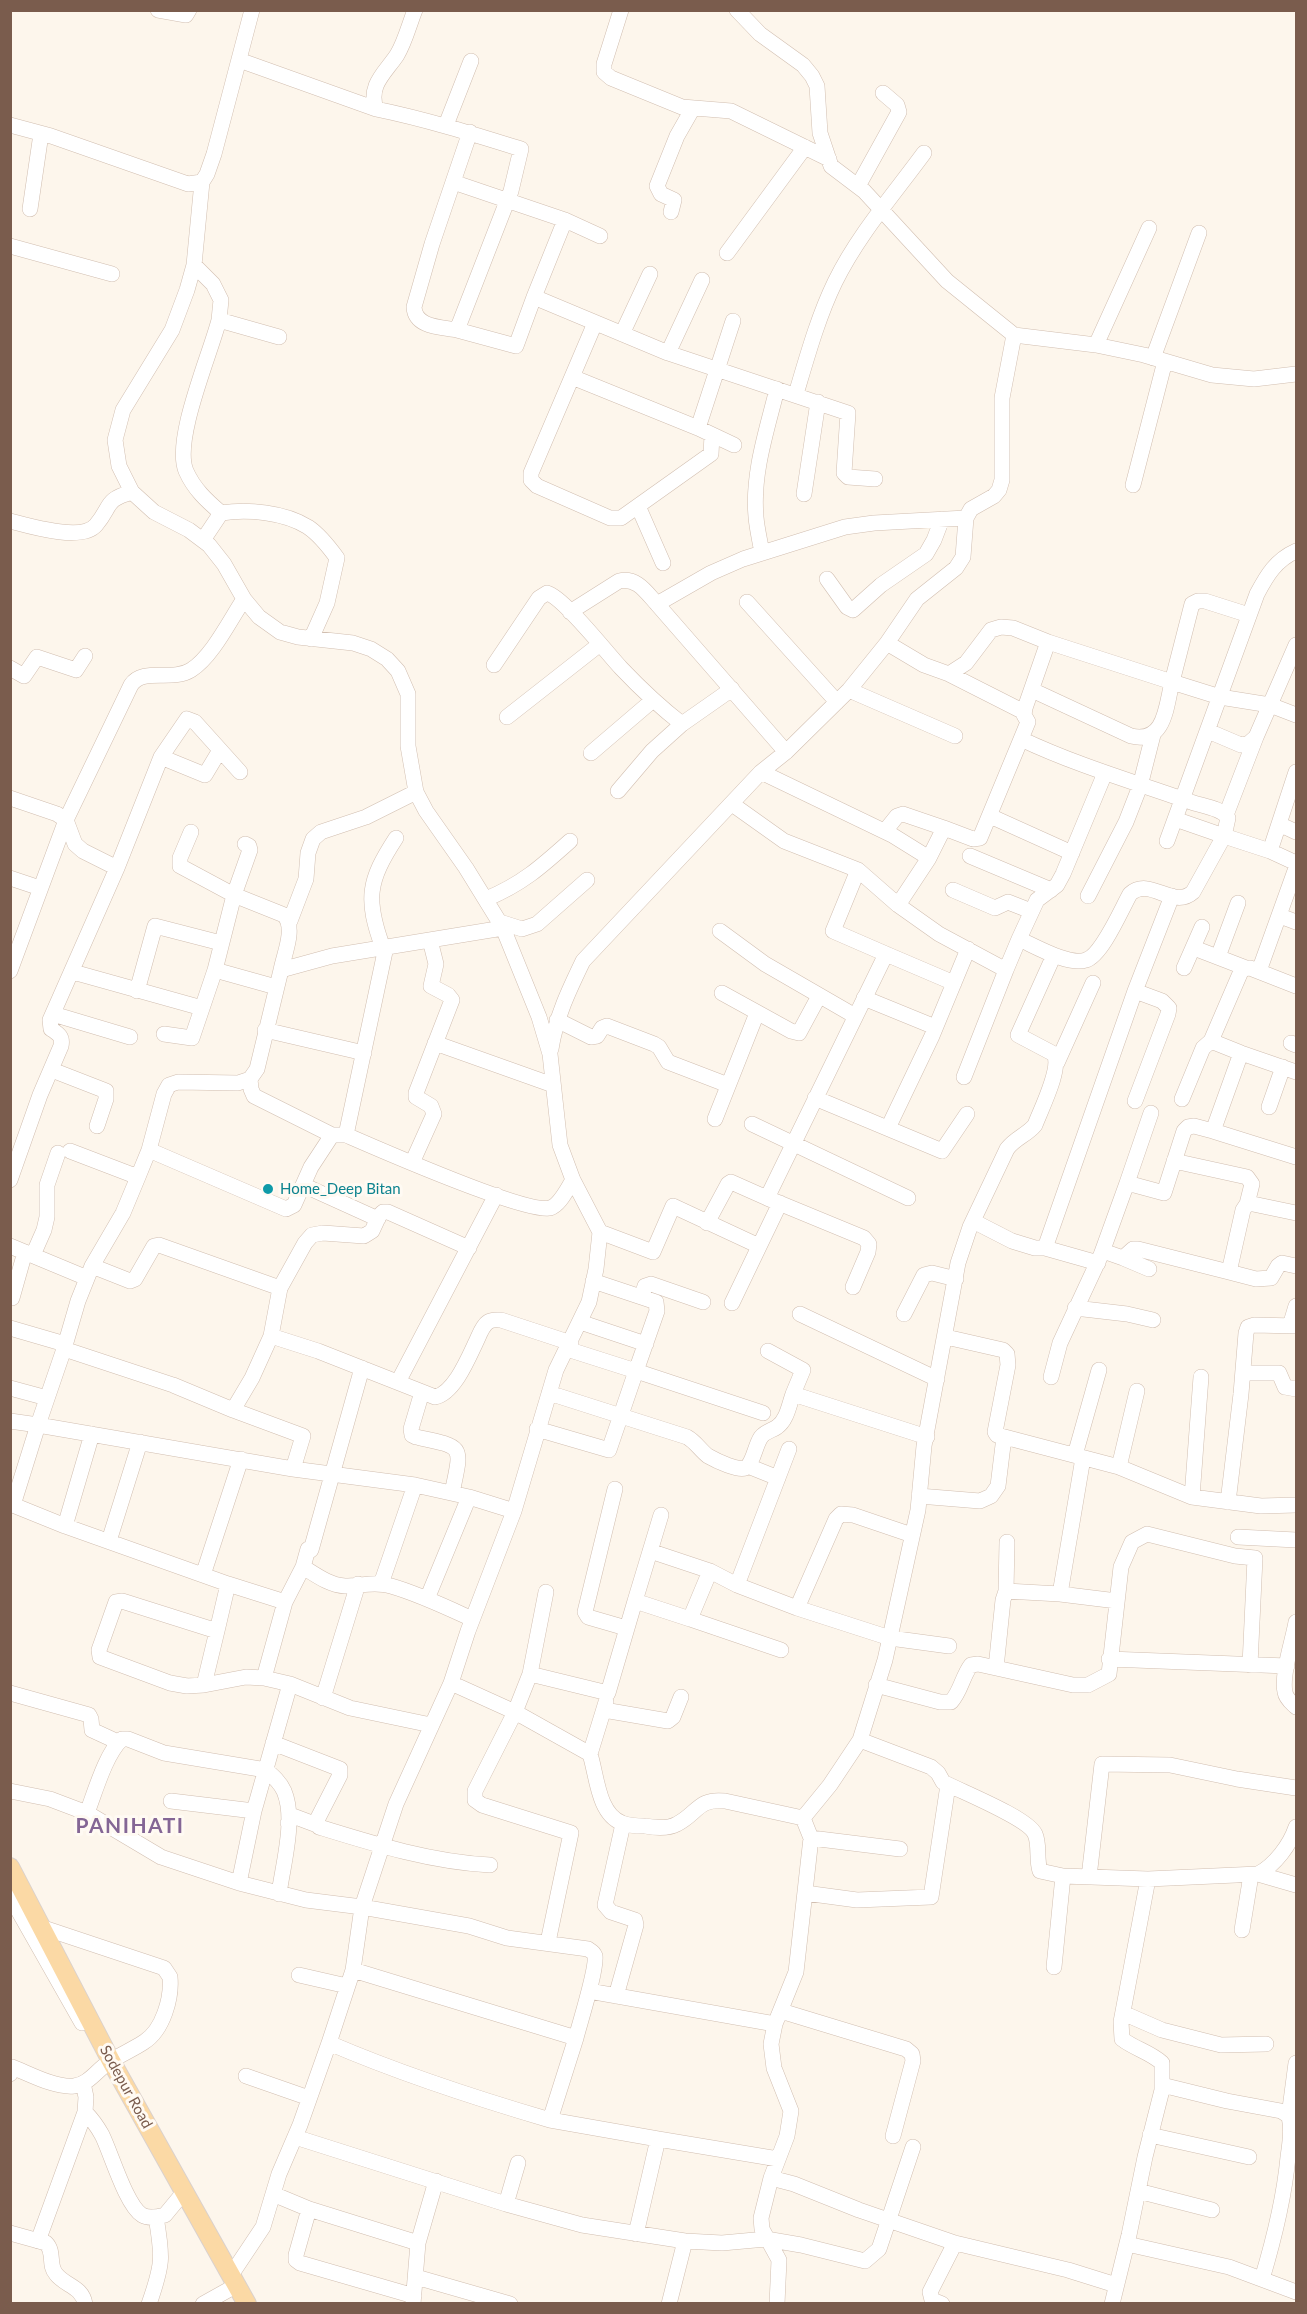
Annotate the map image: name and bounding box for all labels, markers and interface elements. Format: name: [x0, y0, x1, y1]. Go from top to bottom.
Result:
place label: Home_Deep Bitan: [280, 1180, 401, 1198]
marker: Home_Deep Bitan: [261, 1182, 275, 1196]
district label: PANIHATI: [75, 1813, 185, 1839]
street label: Sodepur Road: [96, 2042, 156, 2132]

